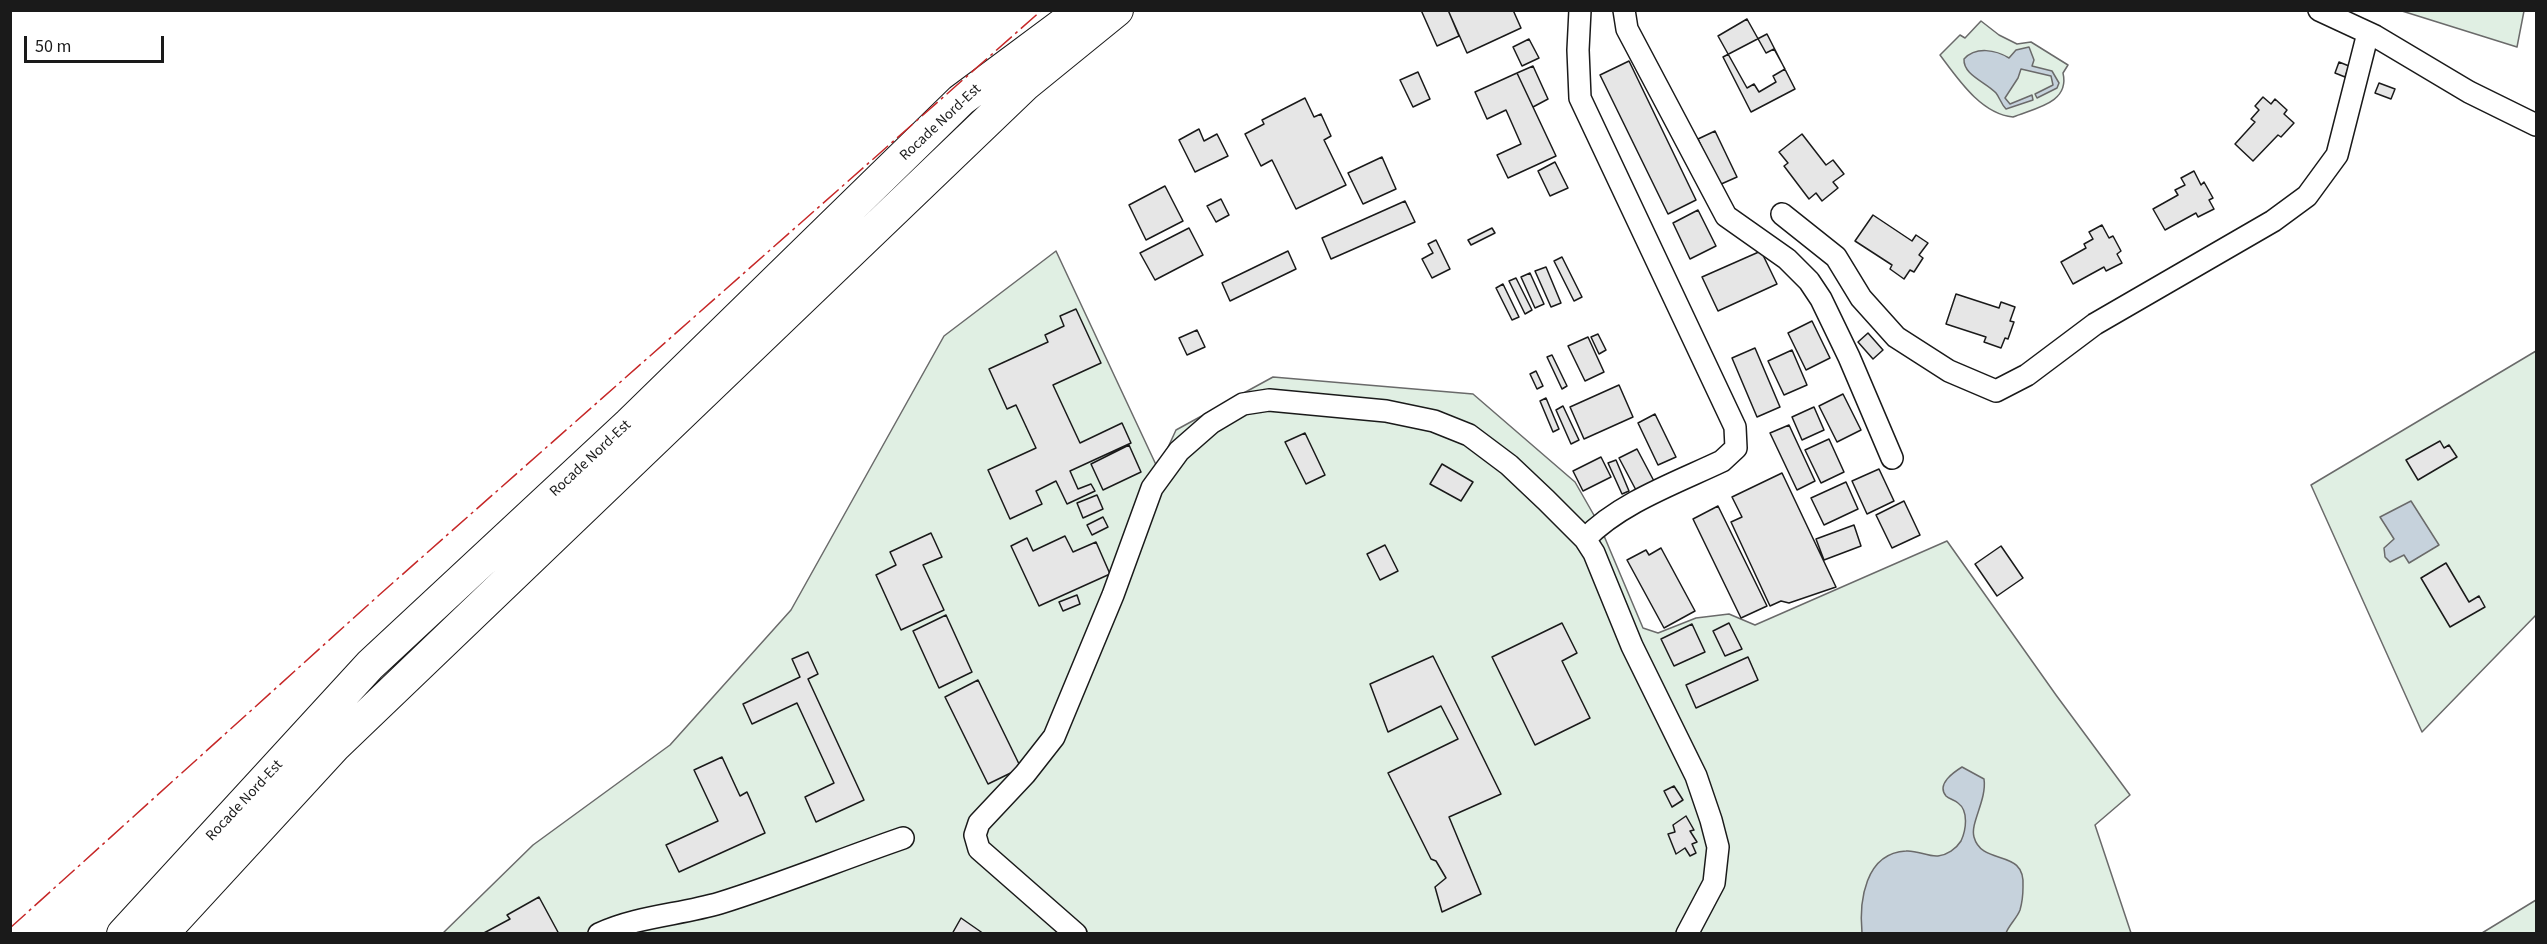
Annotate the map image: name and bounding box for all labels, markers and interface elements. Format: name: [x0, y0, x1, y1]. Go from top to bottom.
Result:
scale bar: [27, 24, 166, 62]
text: 50 m: [35, 34, 71, 59]
street label: Rocade Nord-Est: [897, 81, 985, 165]
street label: Rocade Nord-Est: [547, 417, 635, 501]
street label: Rocade Nord-Est: [203, 757, 287, 845]

